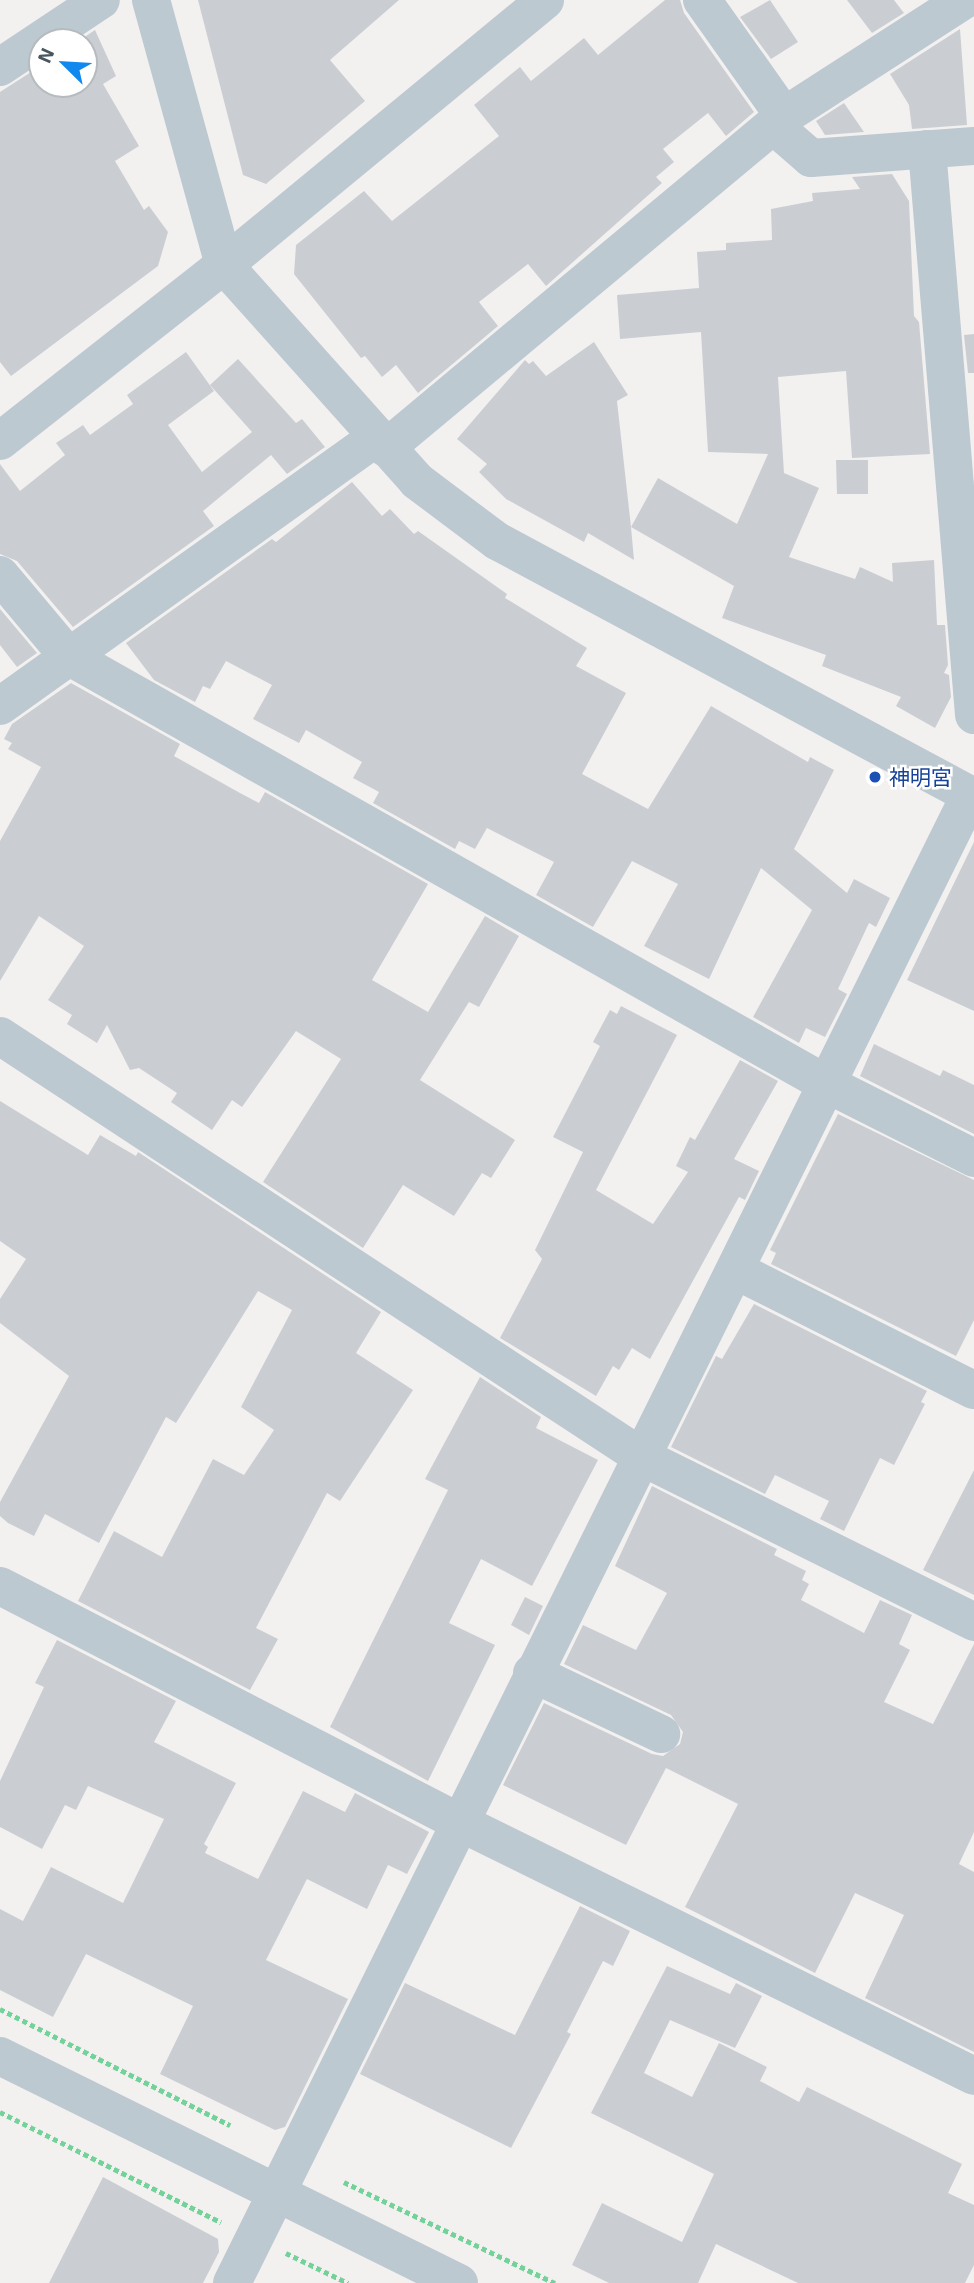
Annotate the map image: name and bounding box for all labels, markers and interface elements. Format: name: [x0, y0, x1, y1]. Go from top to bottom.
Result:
north arrow: [28, 28, 98, 98]
text: N: [32, 44, 58, 66]
place label: 神明宮: [889, 764, 952, 790]
marker: 神明宮: [867, 769, 883, 785]

